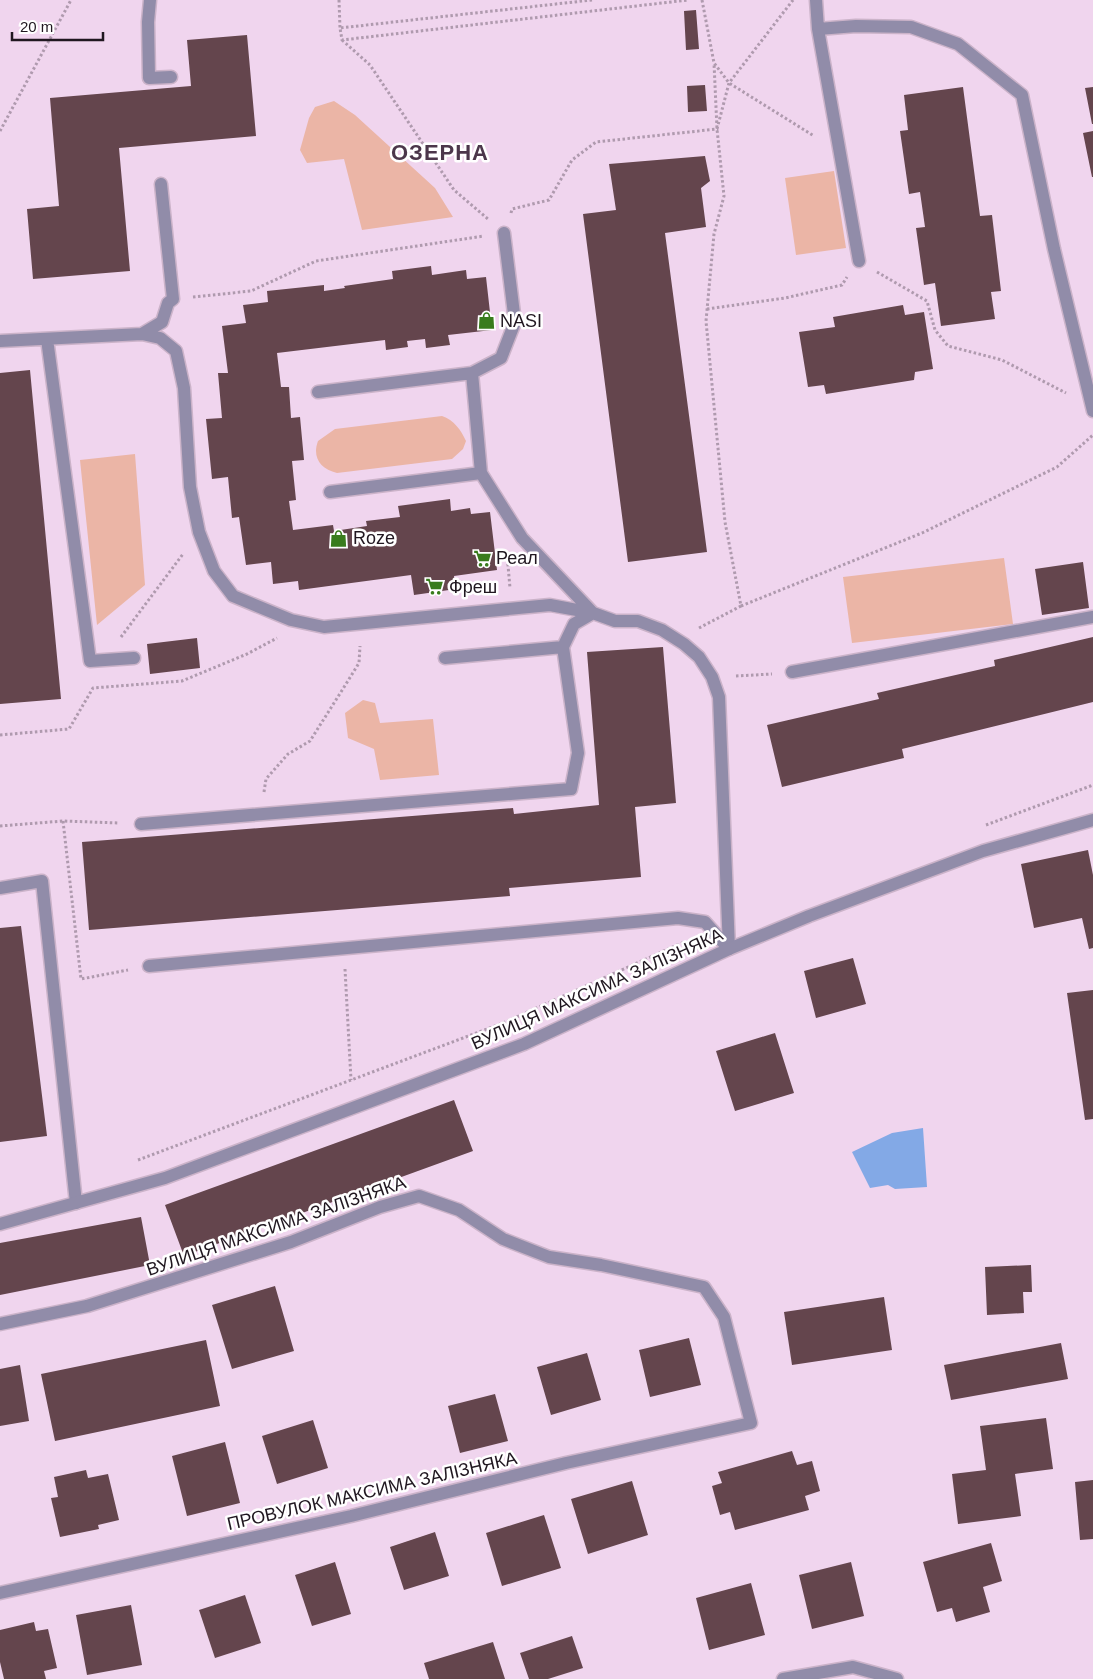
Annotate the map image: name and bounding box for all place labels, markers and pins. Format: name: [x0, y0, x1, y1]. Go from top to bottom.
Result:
shop icon: NASI: [476, 311, 496, 331]
place label: NASI: [500, 311, 542, 331]
shop icon: Roze: [329, 528, 349, 548]
place label: Roze: [353, 528, 395, 548]
supermarket icon: Реал: [472, 548, 492, 568]
place label: Реал: [496, 548, 538, 568]
supermarket icon: Фреш: [425, 577, 445, 597]
place label: Фреш: [449, 577, 497, 597]

